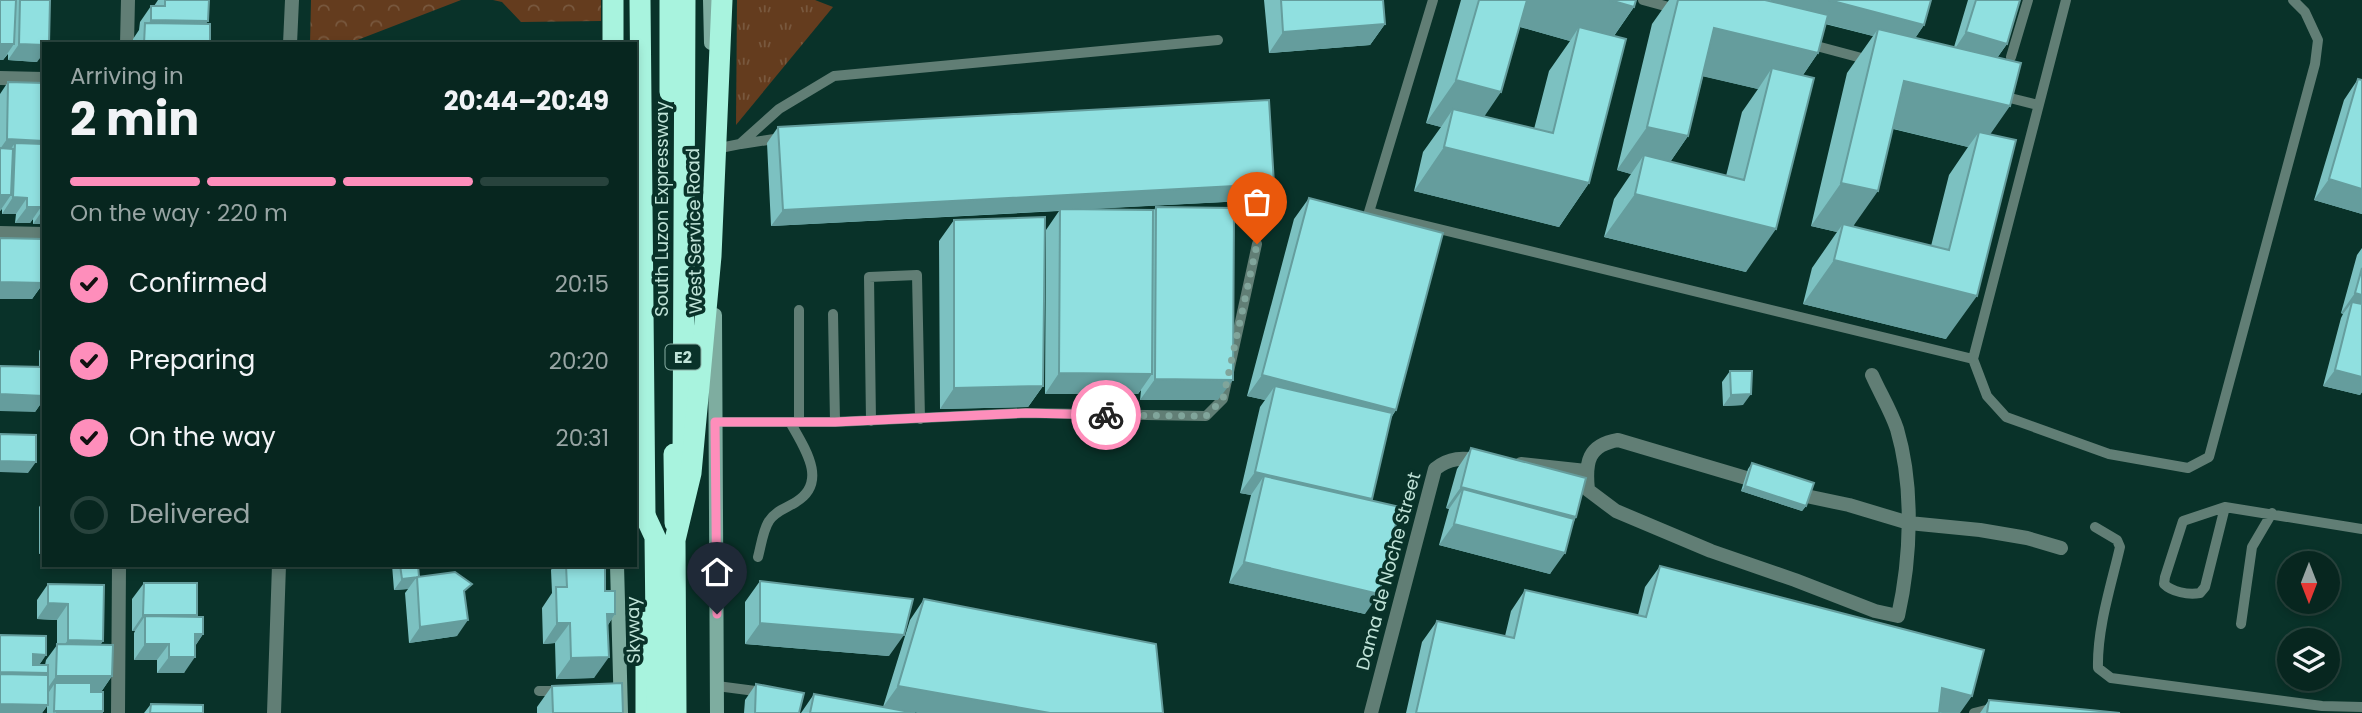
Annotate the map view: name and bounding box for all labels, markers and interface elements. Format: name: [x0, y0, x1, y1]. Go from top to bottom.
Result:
text: Arriving in: [70, 60, 184, 92]
text: 20:44–20:49: [444, 83, 609, 119]
text: 2 min: [70, 87, 199, 151]
street label: South Luzon Expressway: [649, 101, 674, 317]
street label: West Service Road: [680, 148, 708, 314]
pin: [1227, 172, 1287, 244]
icon: bag: [1238, 183, 1276, 221]
text: On the way · 220 m: [70, 197, 288, 229]
icon: check: [70, 265, 108, 303]
text: Confirmed: [129, 265, 267, 301]
text: 20:15: [555, 268, 609, 300]
icon: check: [70, 342, 108, 380]
text: Preparing: [129, 342, 255, 378]
road number: E2: [666, 344, 700, 370]
text: 20:20: [549, 345, 609, 377]
courier: [1071, 380, 1141, 450]
icon: bike: [1087, 396, 1125, 434]
icon: check: [70, 419, 108, 457]
text: On the way: [129, 419, 276, 455]
text: 20:31: [556, 422, 609, 454]
street label: Dama de Noche Street: [1350, 469, 1426, 673]
text: Delivered: [129, 496, 250, 532]
pin: [687, 542, 747, 614]
north arrow: [2277, 551, 2340, 614]
map controls: [2277, 551, 2340, 691]
icon: home: [698, 553, 736, 591]
street label: Skyway: [620, 596, 646, 664]
button: layers: [2277, 628, 2340, 691]

